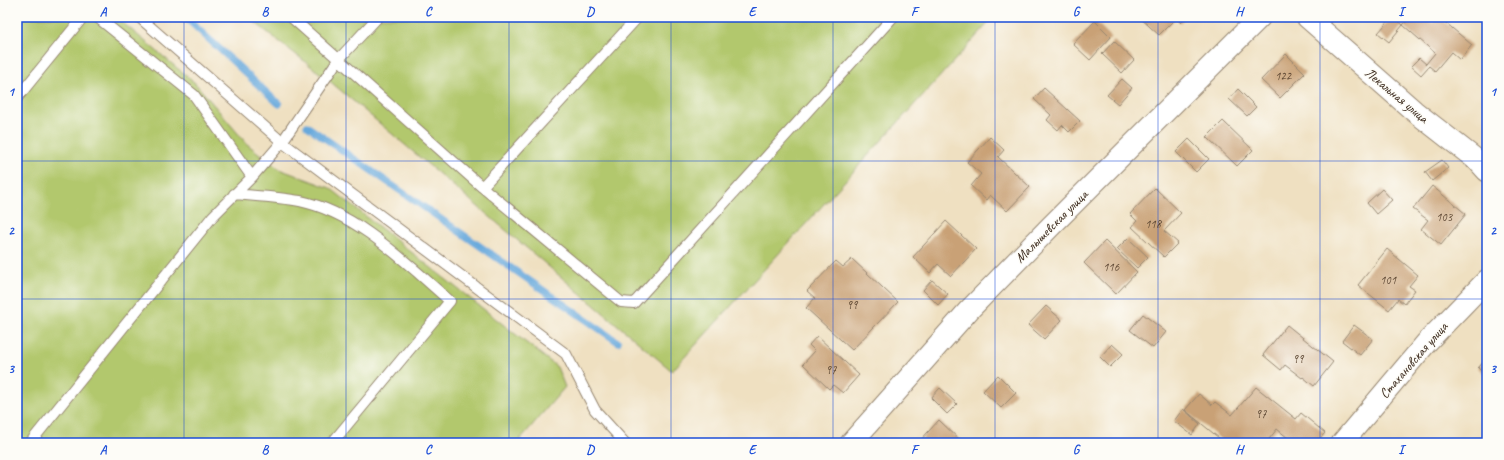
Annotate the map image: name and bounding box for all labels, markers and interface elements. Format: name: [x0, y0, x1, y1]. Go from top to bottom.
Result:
text: A: [100, 4, 108, 20]
text: B: [262, 4, 270, 20]
text: C: [425, 4, 433, 20]
text: D: [586, 4, 595, 20]
text: E: [749, 4, 758, 20]
text: F: [911, 4, 920, 20]
text: G: [1073, 4, 1081, 20]
text: H: [1235, 4, 1245, 20]
text: I: [1398, 4, 1407, 20]
street label: Лекальная улица: [1361, 64, 1433, 127]
house number: 122: [1275, 68, 1293, 84]
text: 1: [8, 84, 16, 100]
text: 1: [1490, 84, 1498, 100]
street label: Малышевская улица: [1011, 185, 1092, 266]
house number: 103: [1436, 209, 1454, 225]
house number: 118: [1145, 216, 1163, 232]
text: 2: [8, 223, 15, 239]
text: 2: [1490, 223, 1497, 239]
house number: 116: [1103, 259, 1120, 275]
house number: 101: [1380, 272, 1397, 288]
house number: 99: [847, 297, 859, 313]
street label: Стахановская улица: [1376, 318, 1452, 402]
house number: 99: [1293, 351, 1305, 367]
text: 3: [8, 361, 15, 377]
text: 3: [1490, 361, 1497, 377]
house number: 97: [826, 362, 837, 378]
house number: 97: [1256, 406, 1267, 422]
text: A: [100, 442, 108, 458]
text: B: [262, 442, 270, 458]
text: C: [425, 442, 433, 458]
text: D: [586, 442, 595, 458]
text: E: [749, 442, 758, 458]
text: F: [911, 442, 920, 458]
text: G: [1073, 442, 1081, 458]
text: H: [1235, 442, 1245, 458]
text: I: [1398, 442, 1407, 458]

